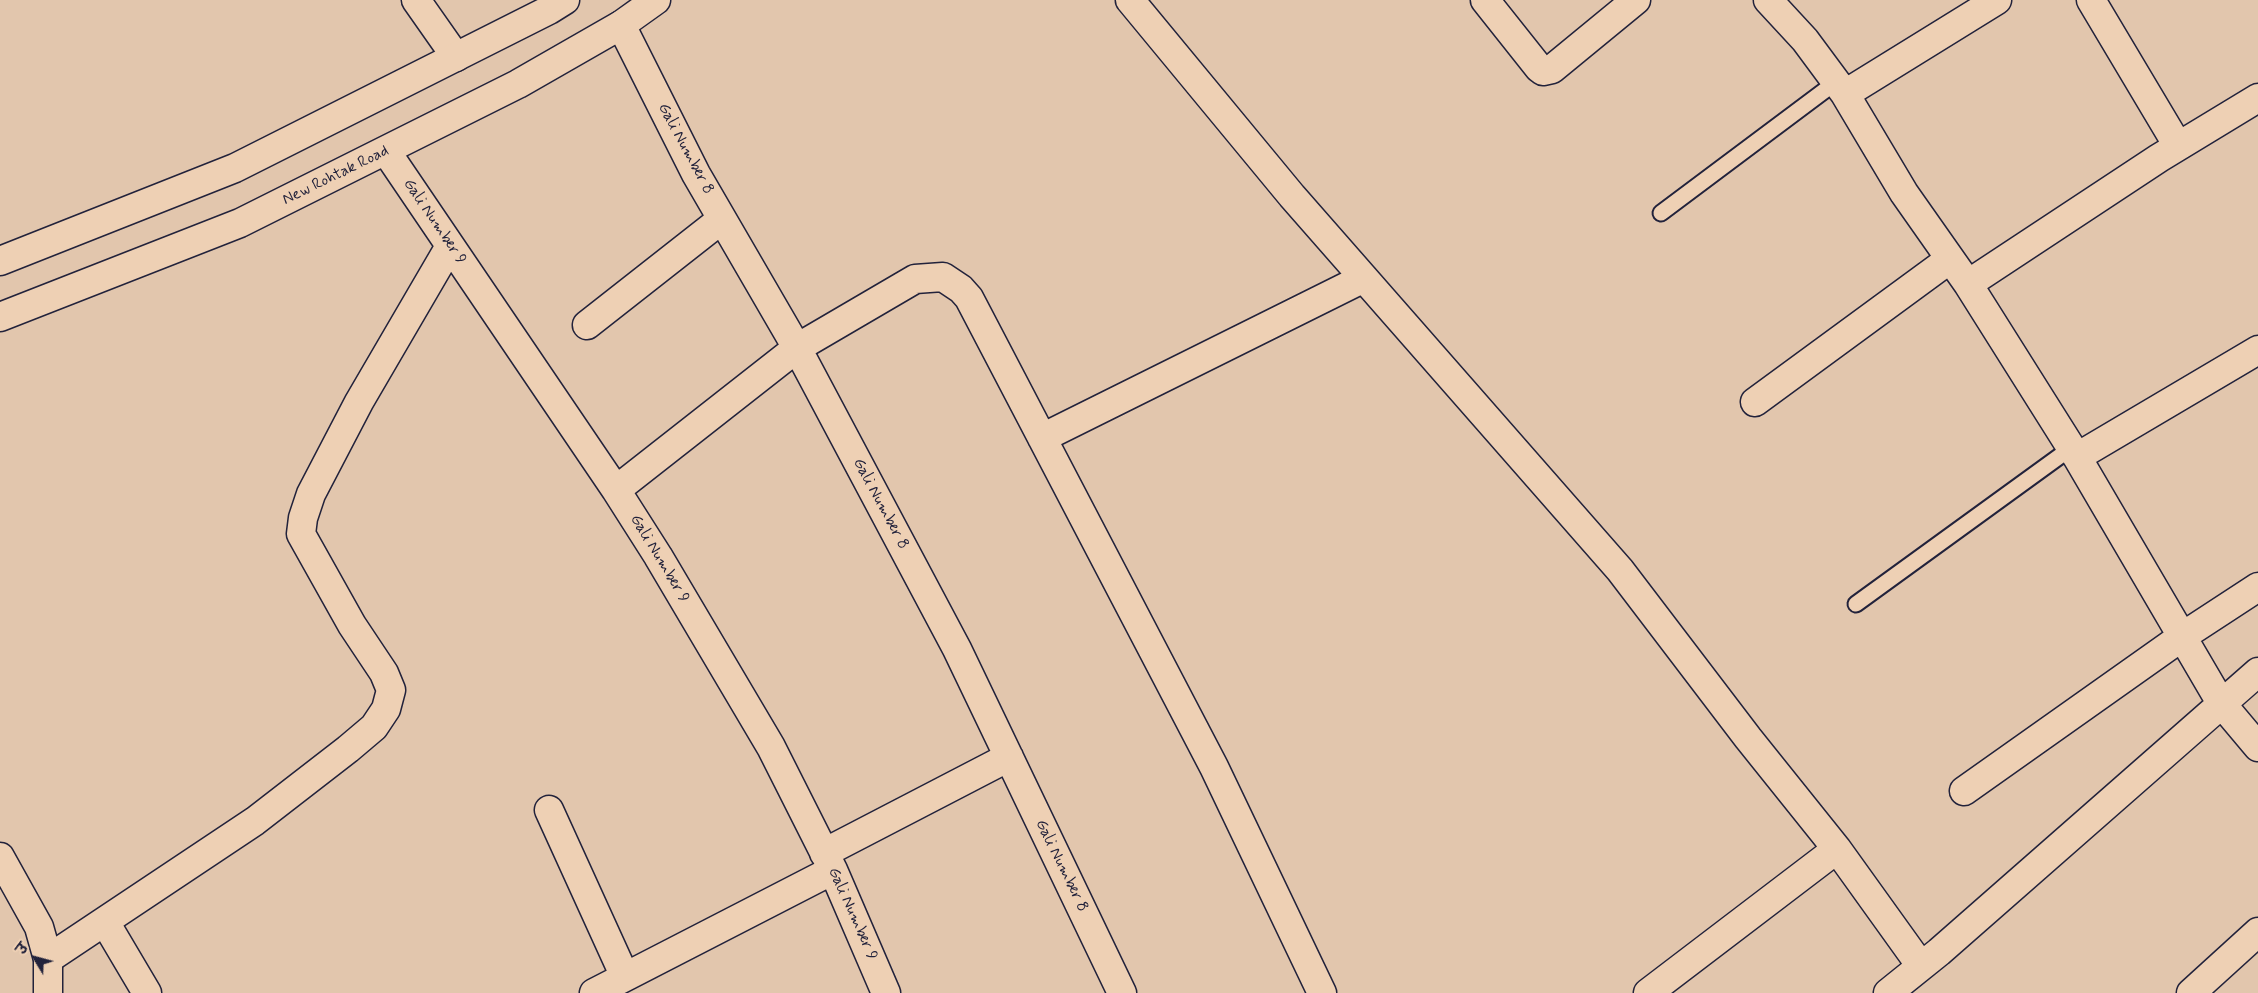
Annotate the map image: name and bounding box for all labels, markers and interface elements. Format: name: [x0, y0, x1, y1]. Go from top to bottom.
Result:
street label: Gali Number 8: [653, 100, 717, 198]
street label: New Rohtak Road: [280, 142, 392, 210]
street label: Gali Number 9: [398, 175, 470, 269]
street label: Gali Number 8: [848, 455, 912, 553]
street label: Gali Number 9: [625, 511, 693, 607]
street label: Gali Number 8: [1030, 817, 1092, 915]
street label: Gali Number 9: [823, 865, 881, 963]
north arrow: [10, 933, 60, 983]
text: उ: [13, 940, 33, 958]

